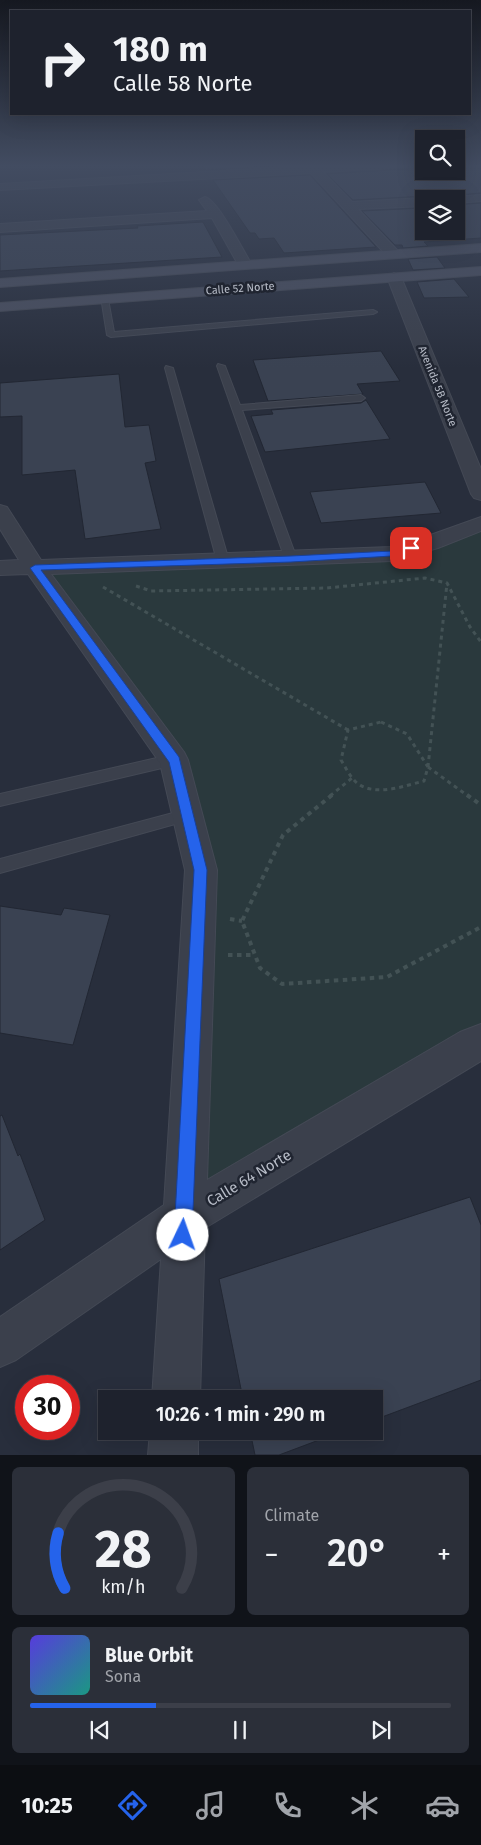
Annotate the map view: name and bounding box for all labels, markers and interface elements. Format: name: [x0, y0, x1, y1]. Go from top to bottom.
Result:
text: 180 m: [113, 28, 208, 70]
icon: right: [30, 30, 95, 95]
text: Calle 58 Norte: [113, 70, 252, 97]
map controls: [415, 130, 465, 240]
button: search: [415, 130, 465, 180]
button: layers: [415, 190, 465, 240]
street label: Calle 52 Norte: [205, 280, 275, 297]
street label: Avenida 5B Norte: [415, 344, 460, 428]
pin: [390, 527, 432, 569]
icon: arrive: [397, 534, 425, 562]
street label: Calle 64 Norte: [204, 1146, 294, 1210]
position arrow: [156, 1208, 208, 1260]
speed limit sign: 30: [15, 1375, 80, 1440]
text: 10:26 · 1 min · 290 m: [156, 1403, 325, 1426]
text: Climate: [265, 1506, 319, 1525]
text: 28: [95, 1518, 152, 1581]
text: 20°: [327, 1530, 388, 1576]
text: −: [265, 1538, 279, 1571]
text: +: [437, 1538, 451, 1571]
text: km/h: [101, 1576, 145, 1598]
text: Blue Orbit: [105, 1644, 193, 1667]
text: Sona: [105, 1667, 141, 1686]
icon: previous: [86, 1716, 114, 1744]
icon: pause: [226, 1716, 254, 1744]
icon: next: [367, 1716, 395, 1744]
icon: directions: [115, 1788, 150, 1823]
icon: music: [193, 1788, 228, 1823]
icon: phone: [270, 1788, 305, 1823]
icon: climate: [347, 1788, 382, 1823]
icon: car: [425, 1788, 460, 1823]
text: 10:25: [21, 1792, 73, 1819]

